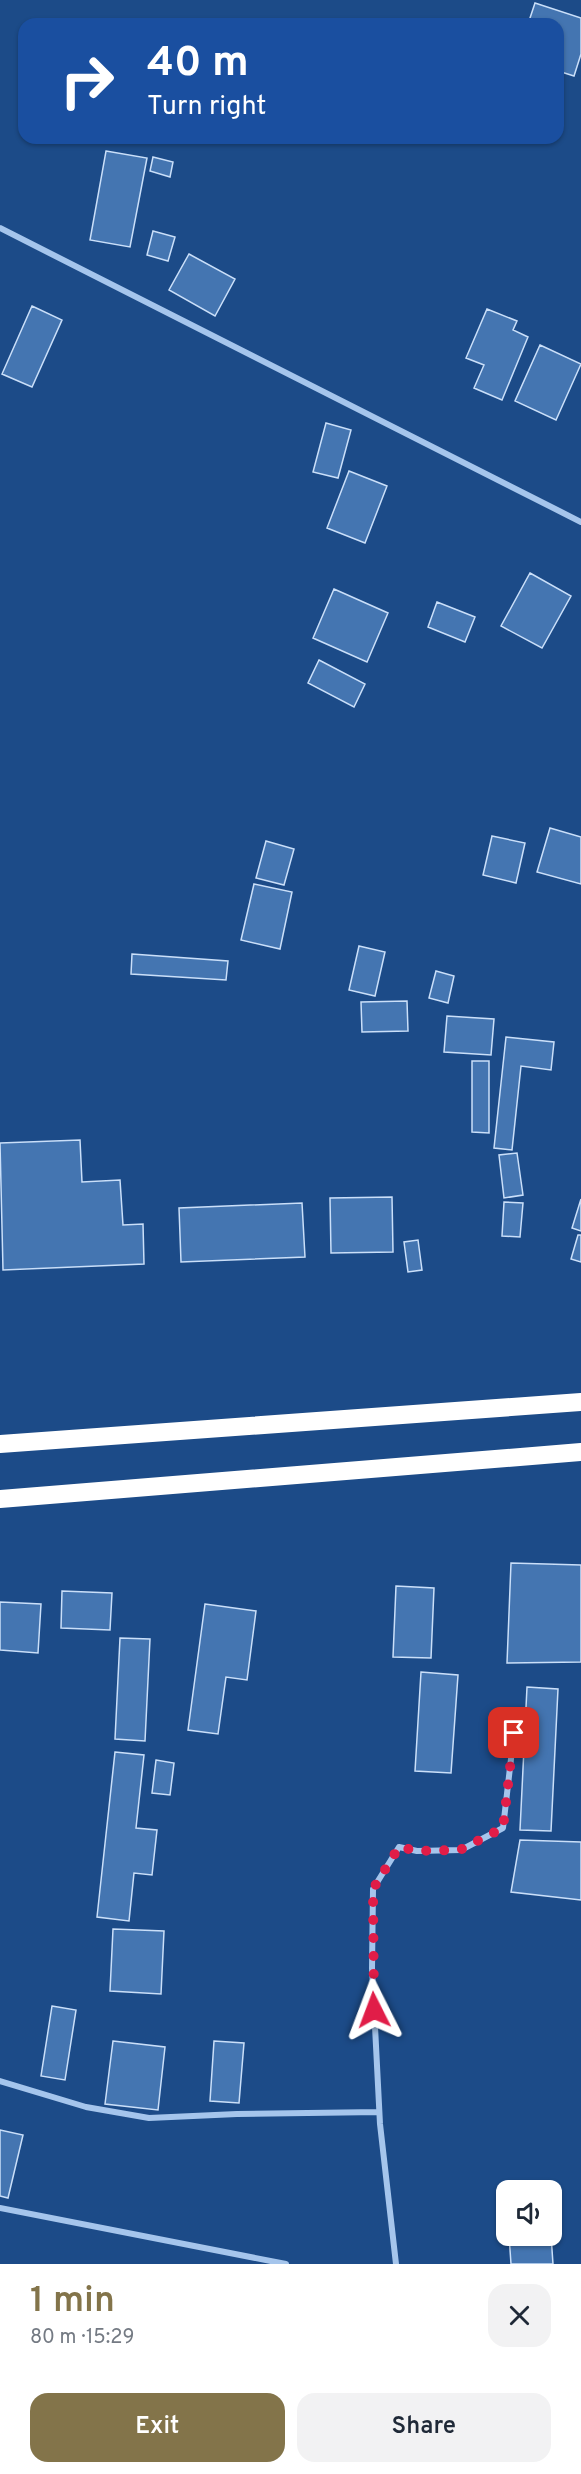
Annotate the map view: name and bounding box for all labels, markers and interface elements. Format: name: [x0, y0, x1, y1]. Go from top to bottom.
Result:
text: 40 m: [147, 38, 249, 91]
icon: right: [48, 42, 126, 120]
text: Turn right: [147, 90, 266, 124]
pin: [488, 1707, 539, 1758]
icon: arrive: [497, 1716, 530, 1749]
position arrow: [342, 1978, 406, 2042]
map controls: [496, 2180, 562, 2246]
button: sound: [496, 2180, 562, 2246]
text: 1 min: [30, 2279, 115, 2325]
button: close: [488, 2284, 551, 2347]
text: 80 m · 15:29: [30, 2325, 134, 2351]
button: Exit: [30, 2393, 285, 2462]
button: Share: [297, 2393, 551, 2462]

